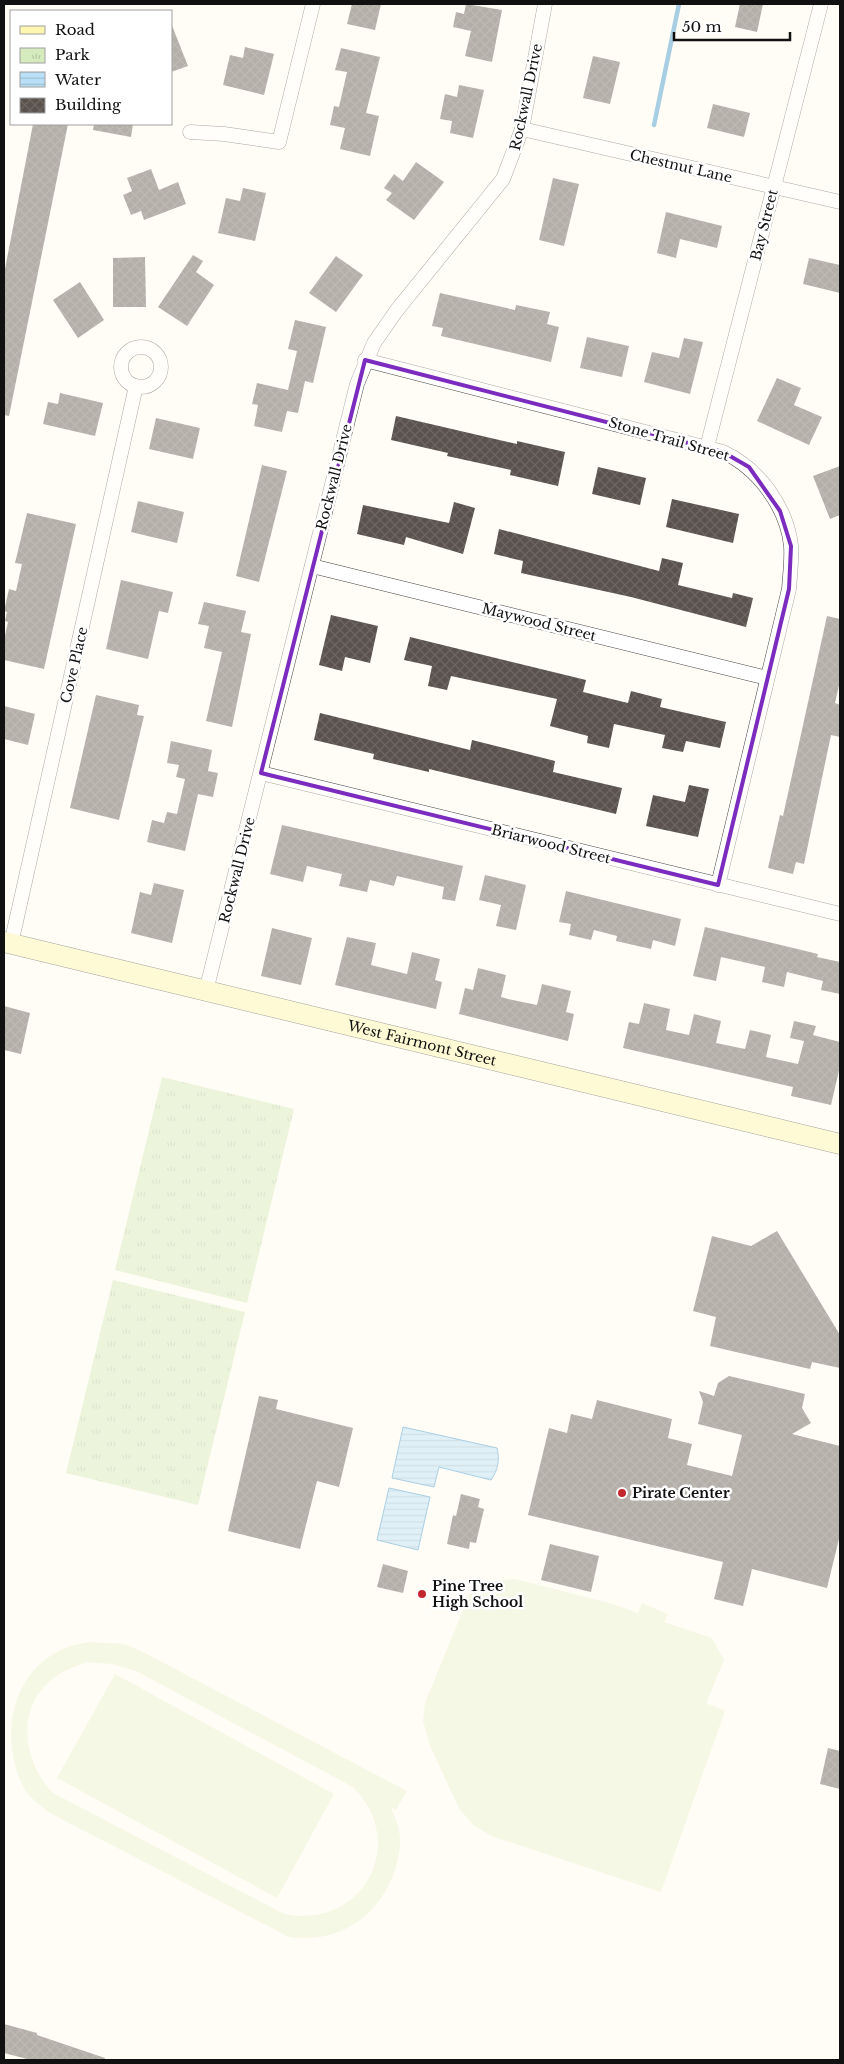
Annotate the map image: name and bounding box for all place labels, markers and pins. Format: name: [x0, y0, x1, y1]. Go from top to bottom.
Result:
place label: Pirate Center: [632, 1484, 730, 1502]
marker: Pirate Center: [616, 1487, 628, 1499]
place label: Pine Tree High School: [432, 1577, 523, 1611]
marker: Pine Tree High School: [416, 1588, 428, 1600]

